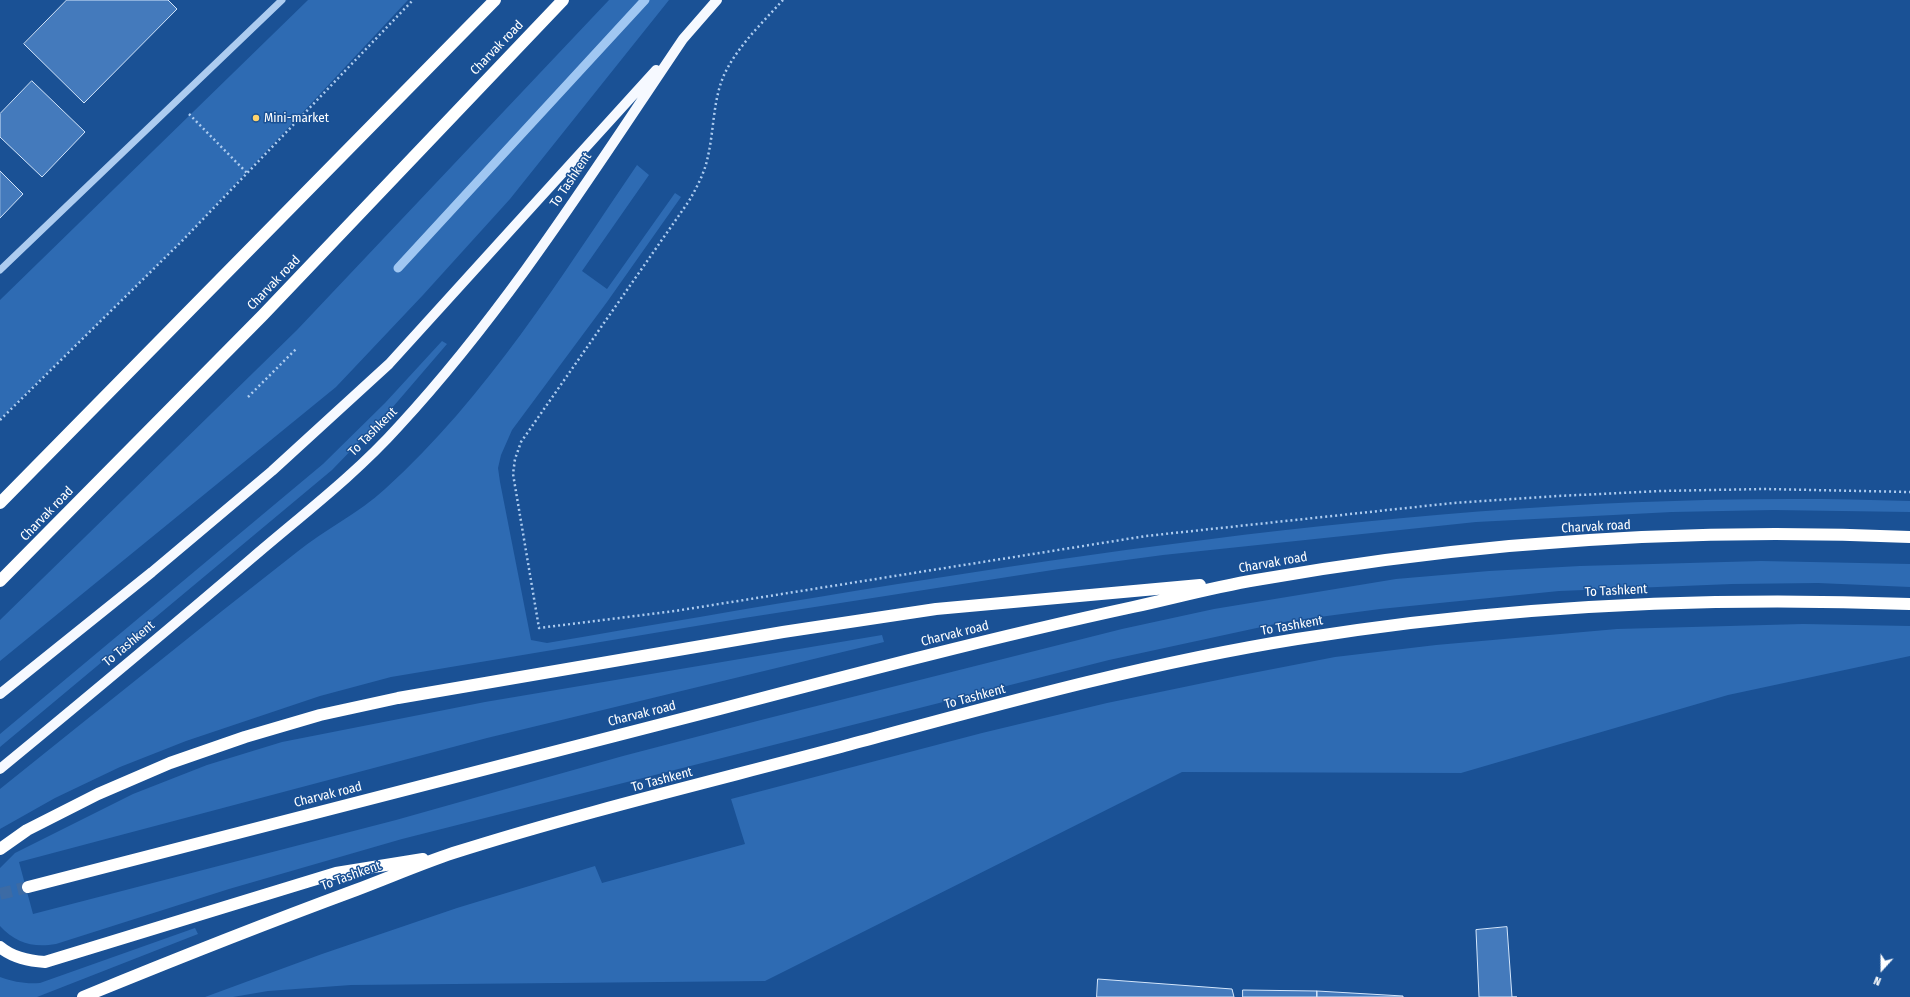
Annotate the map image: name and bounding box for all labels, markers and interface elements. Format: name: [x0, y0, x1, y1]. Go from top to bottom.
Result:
street label: Charvak road: [467, 18, 527, 78]
place label: Mini-market: [264, 110, 329, 126]
marker: Mini-market: [251, 113, 261, 123]
street label: To Tashkent: [547, 150, 595, 210]
street label: Charvak road: [244, 253, 304, 313]
street label: To Tashkent: [345, 404, 401, 460]
street label: Charvak road: [17, 484, 77, 544]
street label: Charvak road: [1561, 517, 1631, 537]
street label: Charvak road: [1237, 549, 1309, 577]
street label: To Tashkent: [1584, 582, 1648, 600]
street label: To Tashkent: [1260, 613, 1324, 639]
street label: To Tashkent: [100, 618, 158, 670]
street label: Charvak road: [919, 618, 991, 650]
street label: To Tashkent: [943, 681, 1007, 713]
street label: Charvak road: [606, 698, 678, 730]
street label: To Tashkent: [630, 764, 694, 796]
street label: Charvak road: [292, 779, 364, 811]
street label: To Tashkent: [319, 858, 383, 894]
north arrow: [1862, 949, 1902, 989]
text: N: [1872, 973, 1883, 988]

